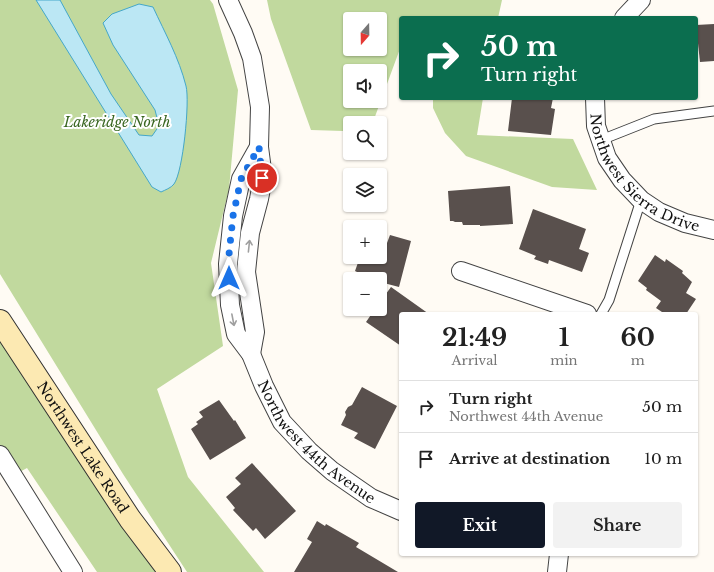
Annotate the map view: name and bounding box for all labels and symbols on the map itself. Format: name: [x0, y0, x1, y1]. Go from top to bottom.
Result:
north arrow: [343, 12, 387, 56]
park label: Lakeridge North: [63, 113, 170, 131]
street label: Northwest Sierra Drive: [587, 113, 701, 235]
pin: [245, 161, 279, 195]
one-way arrow: [245, 240, 253, 253]
position arrow: [208, 257, 250, 299]
one-way arrow: [229, 313, 237, 326]
street label: Northwest 44th Avenue: [254, 377, 379, 507]
street label: Northwest Lake Road: [33, 378, 133, 517]

